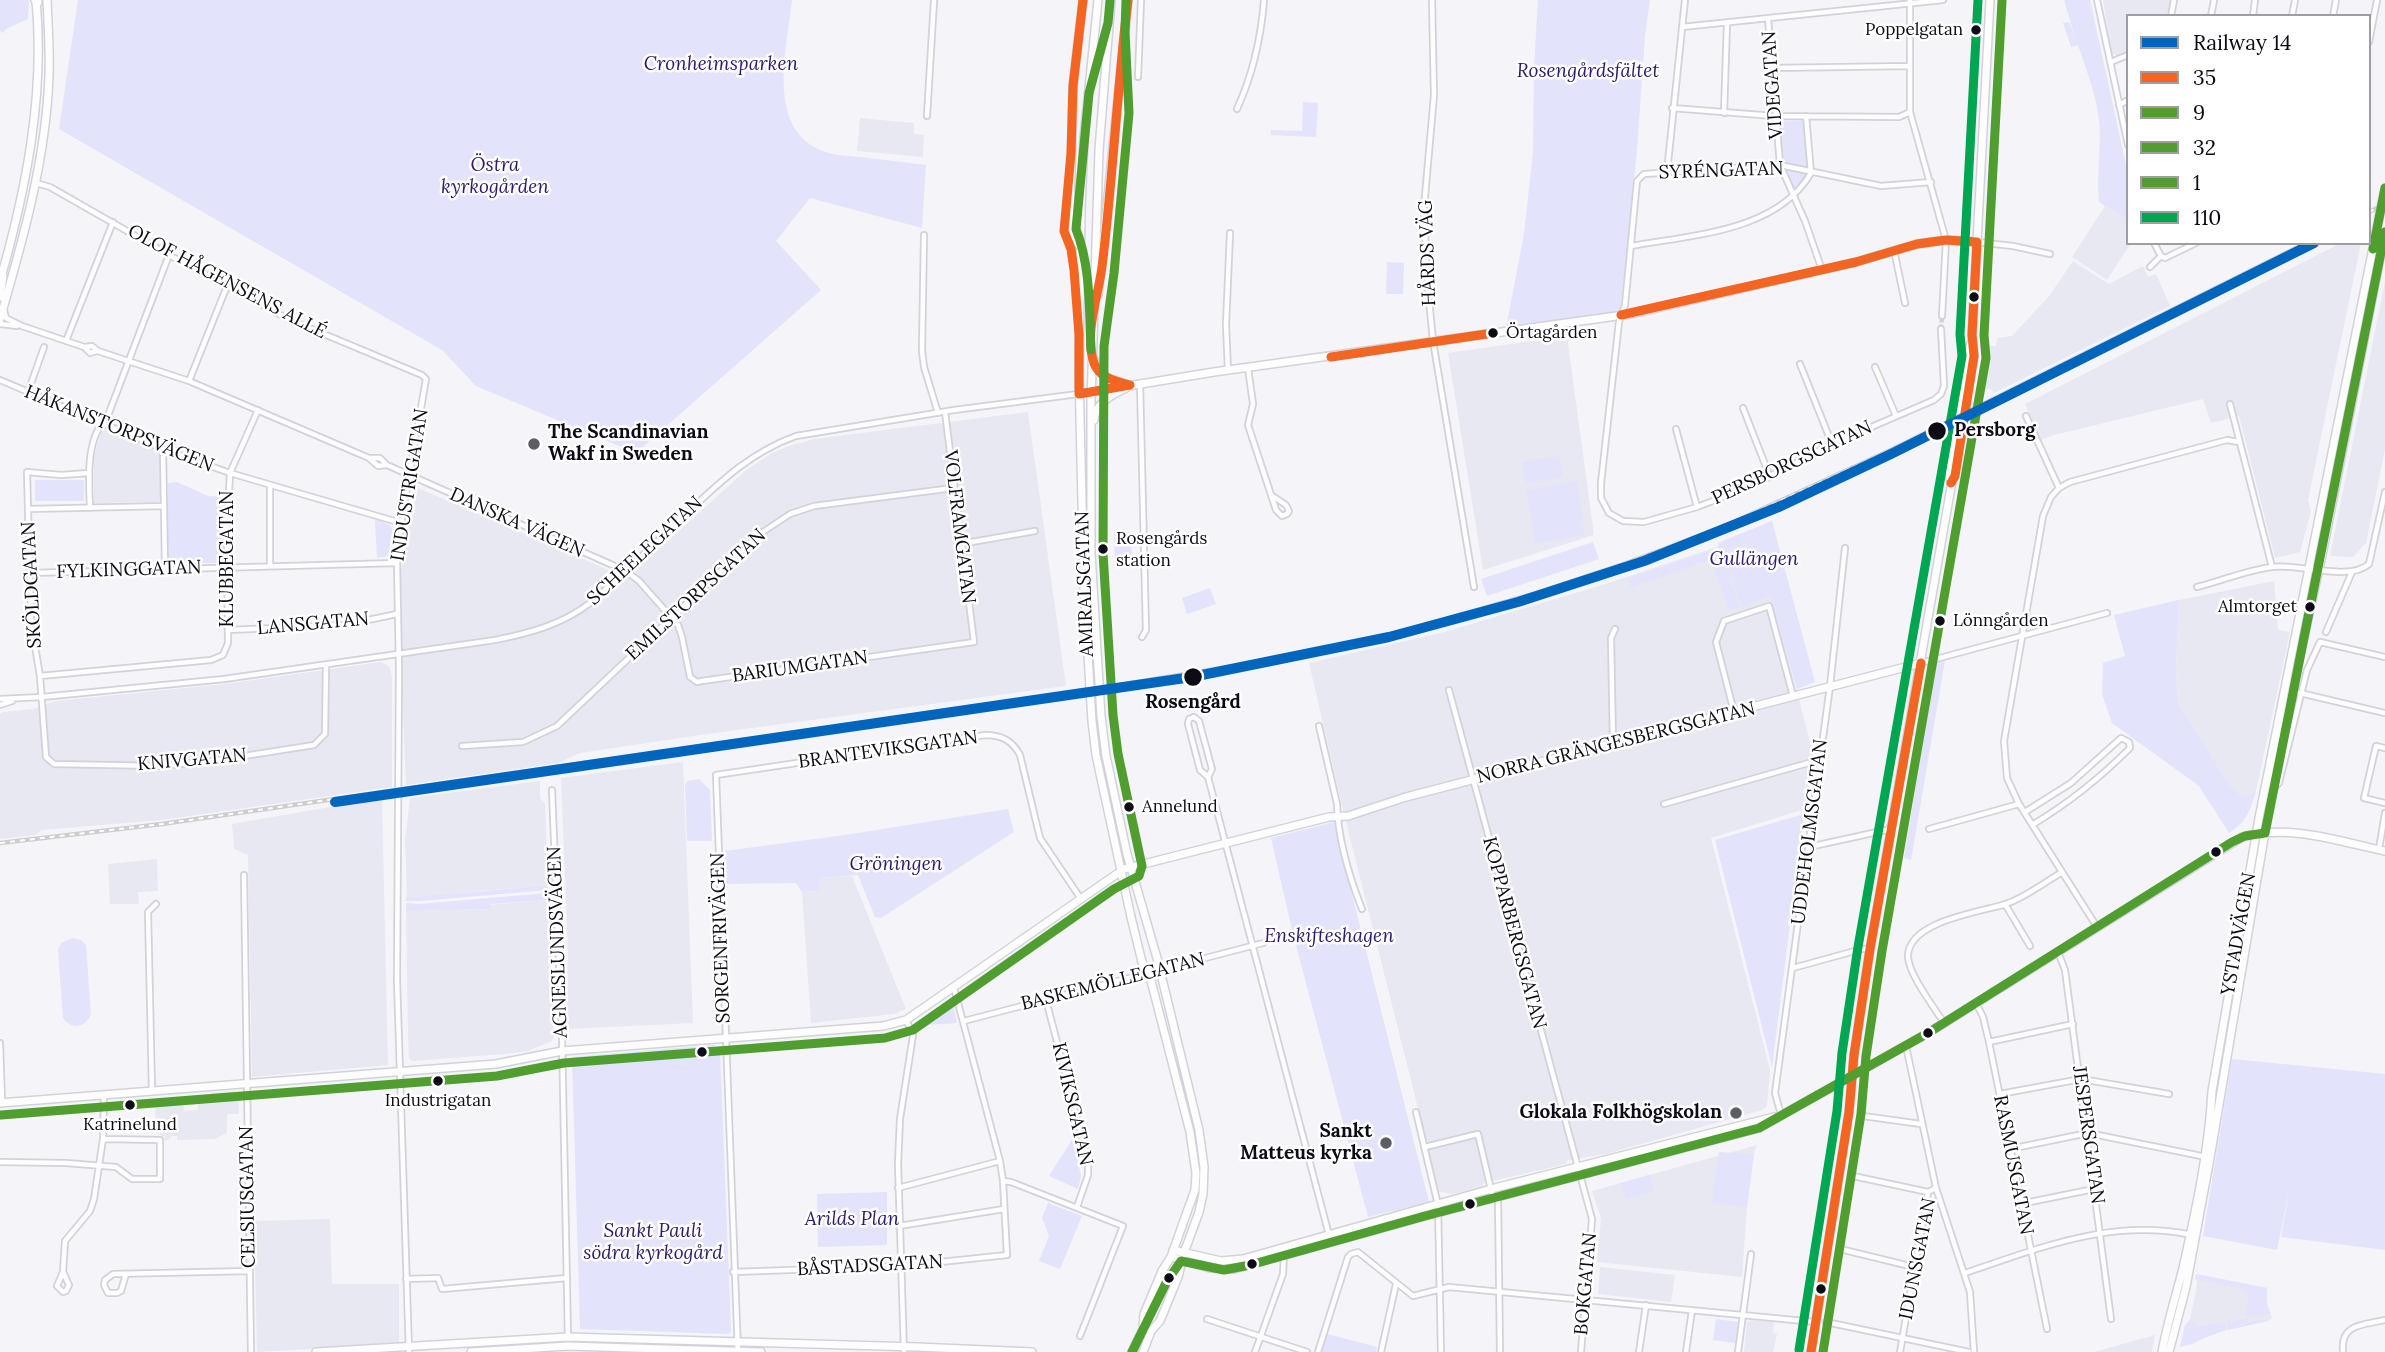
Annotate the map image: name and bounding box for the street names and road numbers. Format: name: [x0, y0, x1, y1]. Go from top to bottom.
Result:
street label: VIDEGATAN: [1758, 30, 1788, 140]
street label: SYRÉNGATAN: [1658, 157, 1784, 185]
street label: HÅRDS VÄG: [1415, 199, 1441, 307]
street label: OLOF HÅGENSENS ALLÉ: [124, 220, 330, 344]
street label: HÅKANSTORPSVÄGEN: [21, 381, 217, 477]
street label: INDUSTRIGATAN: [387, 407, 433, 563]
street label: PERSBORGSGATAN: [1708, 416, 1876, 510]
street label: VOLFRAMGATAN: [938, 449, 980, 605]
street label: DANSKA VÄGEN: [446, 483, 588, 563]
street label: KLUBBEGATAN: [217, 490, 239, 628]
street label: SCHEELEGATAN: [583, 492, 707, 610]
street label: AMIRALSGATAN: [1071, 511, 1099, 657]
street label: SKÖLDGATAN: [17, 521, 47, 649]
street label: EMILSTORPSGATAN: [621, 524, 771, 666]
street label: FYLKINGGATAN: [56, 556, 202, 584]
street label: LANSGATAN: [256, 608, 370, 640]
street label: BARIUMGATAN: [731, 646, 869, 688]
street label: NORRA GRÄNGESBERGSGATAN: [1474, 697, 1758, 789]
street label: BRANTEVIKSGATAN: [797, 726, 979, 774]
street label: UDDEHOLMSGATAN: [1787, 738, 1833, 926]
street label: KNIVGATAN: [136, 744, 248, 776]
street label: KOPPARBERGSGATAN: [1477, 834, 1551, 1032]
street label: AGNESLUNDSVÄGEN: [543, 846, 573, 1038]
street label: SORGENFRIVÄGEN: [707, 852, 735, 1024]
street label: YSTADVÄGEN: [2217, 871, 2261, 997]
street label: BASKEMÖLLEGATAN: [1019, 948, 1207, 1016]
street label: KIVIKSGATAN: [1047, 1040, 1097, 1168]
street label: JESPERSGATAN: [2067, 1064, 2109, 1206]
street label: RASMUSGATAN: [1988, 1093, 2038, 1237]
street label: CELSIUSGATAN: [235, 1126, 261, 1268]
street label: IDUNSGATAN: [1895, 1196, 1941, 1322]
street label: BOKGATAN: [1570, 1232, 1602, 1336]
street label: BÅSTADSGATAN: [796, 1251, 944, 1281]

